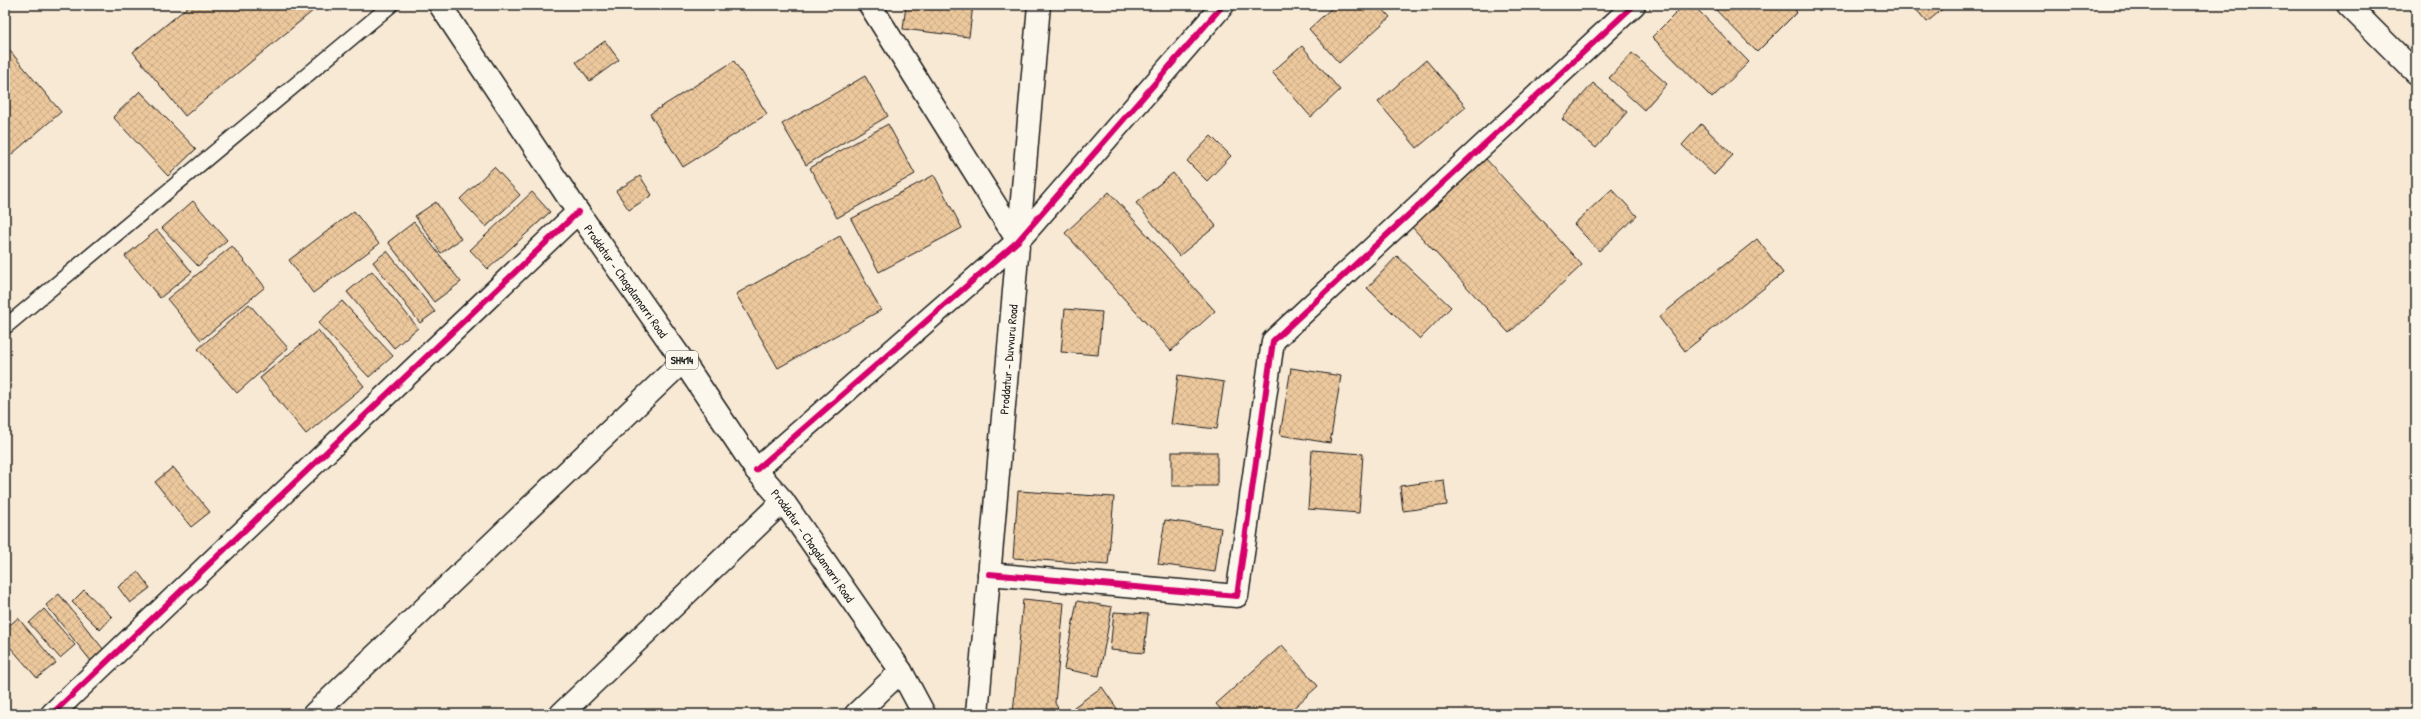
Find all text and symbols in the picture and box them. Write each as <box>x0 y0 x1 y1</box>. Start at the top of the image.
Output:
street label: Proddatur - Chagalamarri Road <box>581 221 673 341</box>
street label: Proddatur - Duvvuru Road <box>995 303 1021 415</box>
road number: SH414 <box>666 351 698 369</box>
street label: Proddatur - Chagalamarri Road <box>768 485 859 606</box>

